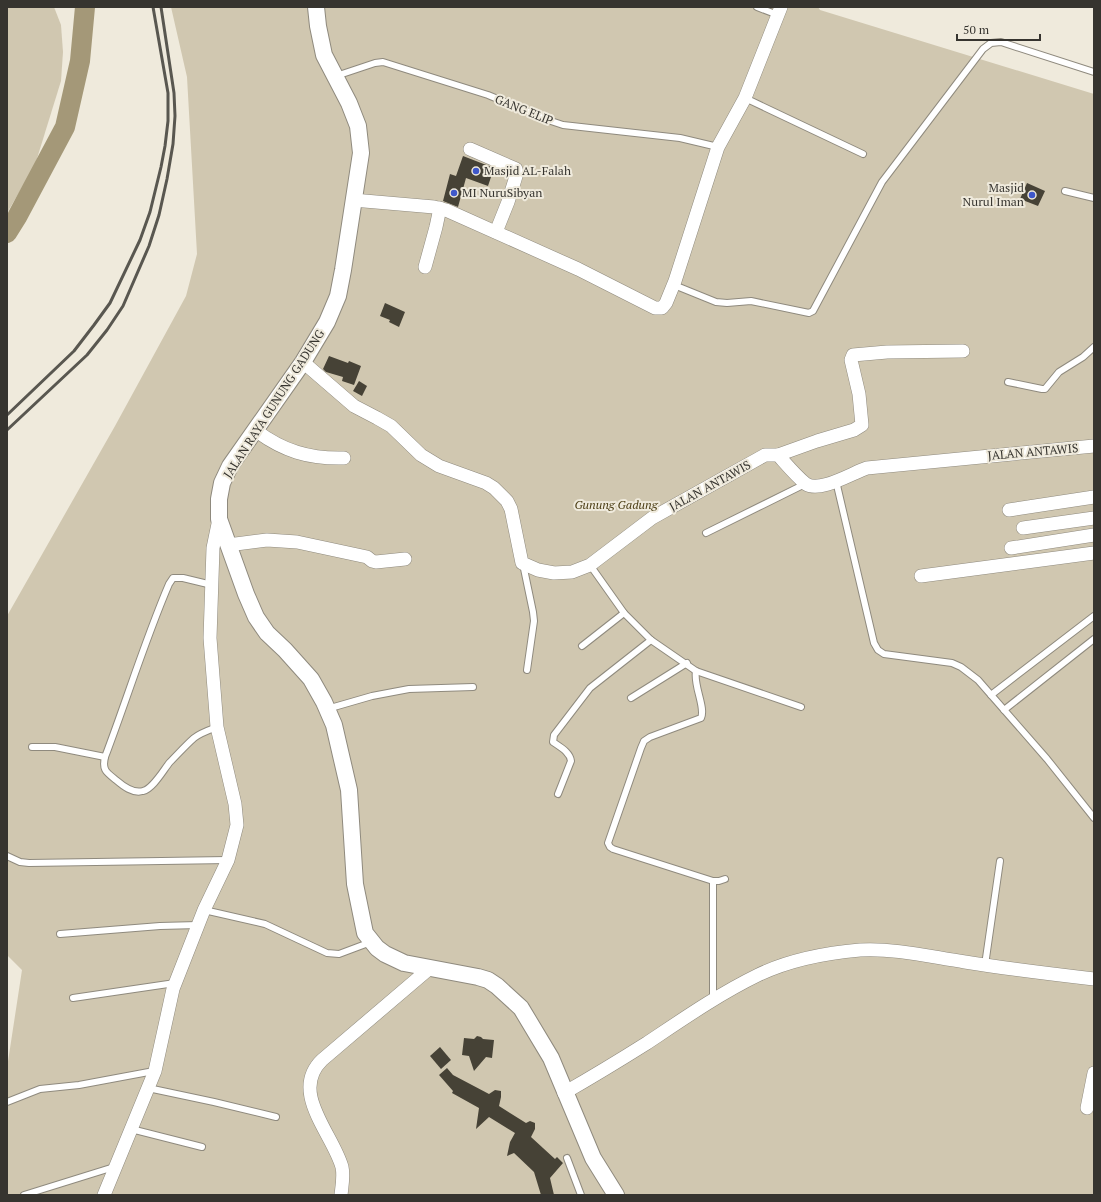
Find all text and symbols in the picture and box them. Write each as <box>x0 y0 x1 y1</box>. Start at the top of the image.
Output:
scale bar <box>957 16 1040 42</box>
text: 50 m <box>963 22 990 37</box>
street label: GANG ELIP <box>493 91 555 128</box>
place label: Masjid AL-Falah <box>484 163 571 178</box>
marker: Masjid AL-Falah <box>471 166 481 176</box>
place label: Masjid Nurul Iman <box>963 180 1024 209</box>
place label: MI NuruSibyan <box>462 185 542 200</box>
marker: MI NuruSibyan <box>449 188 459 198</box>
marker: Masjid Nurul Iman <box>1027 190 1037 200</box>
street label: JALAN RAYA GUNUNG GADUNG <box>220 326 328 481</box>
street label: JALAN ANTAWIS <box>987 440 1079 463</box>
street label: JALAN ANTAWIS <box>666 457 753 514</box>
park label: Gunung Gadung <box>574 497 659 512</box>

